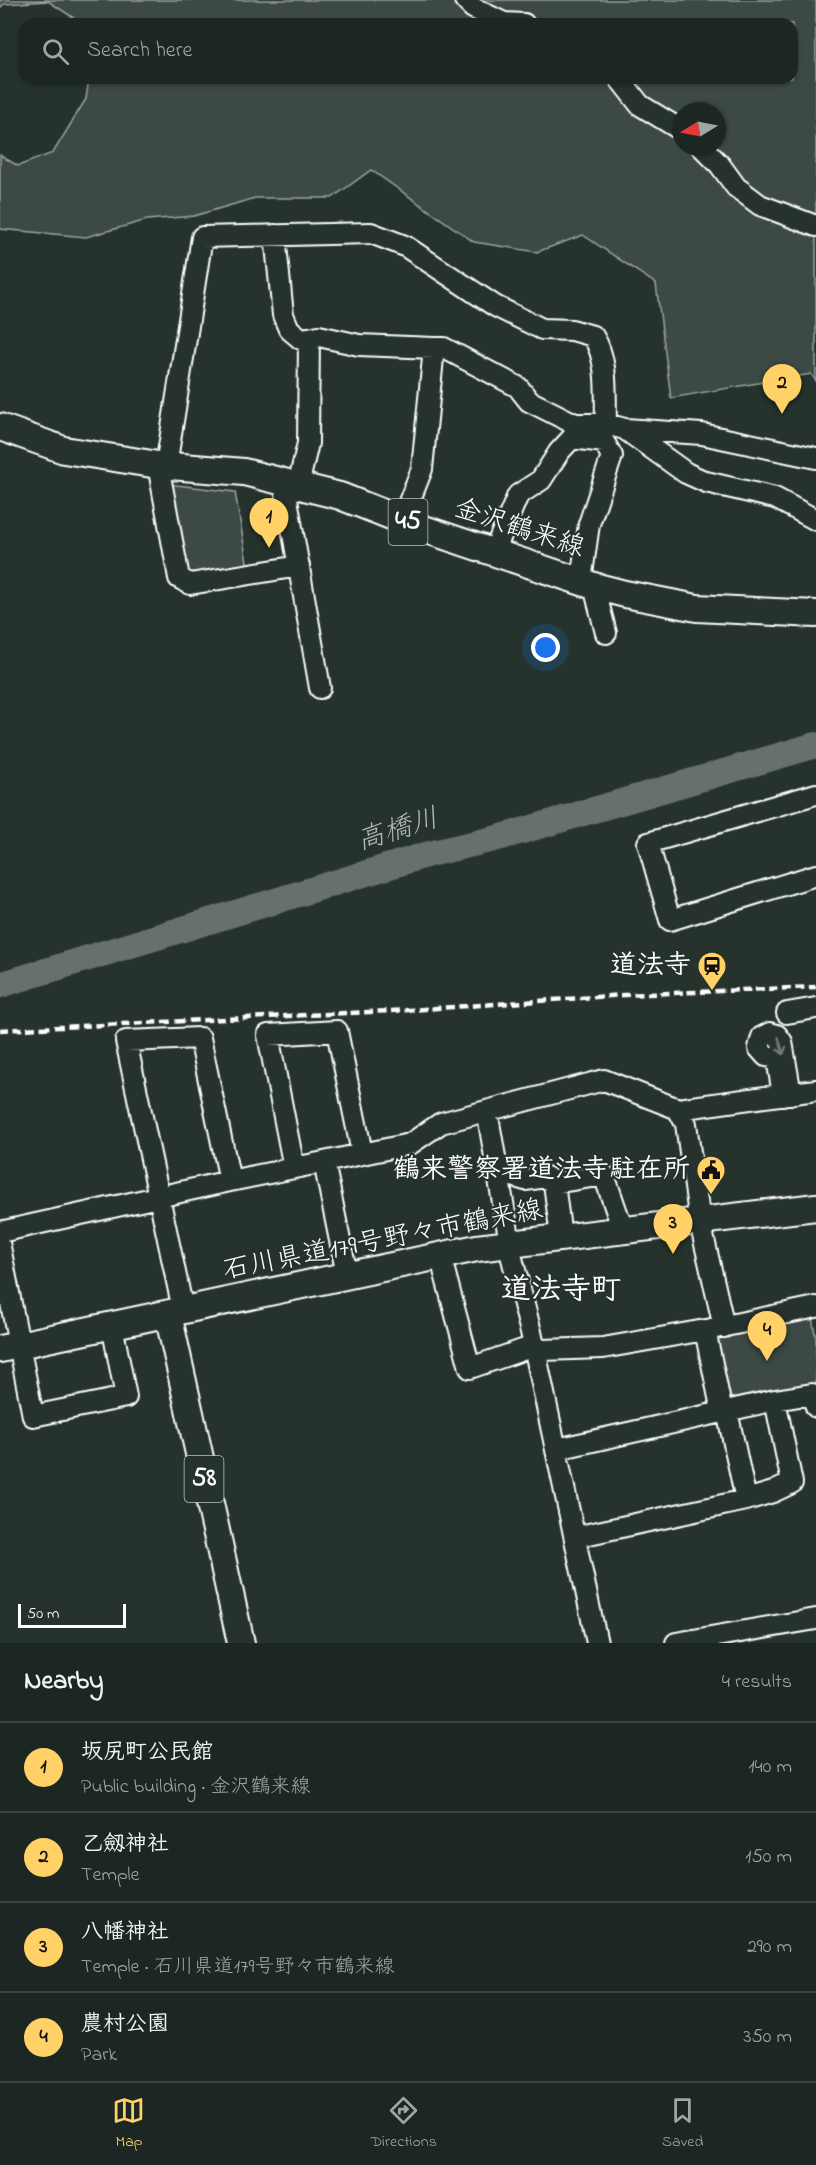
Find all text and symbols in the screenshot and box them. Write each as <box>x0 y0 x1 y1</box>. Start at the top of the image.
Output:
search box <box>18 18 798 84</box>
icon: search <box>39 35 72 68</box>
text: Search here <box>87 35 192 67</box>
north arrow <box>672 102 726 156</box>
pin: 2 <box>762 364 802 414</box>
street label: 金沢鶴来線 <box>449 490 589 568</box>
pin: 1 <box>250 498 288 548</box>
road number: 45 <box>388 499 428 545</box>
your location <box>531 633 560 662</box>
water label: 高橋川 <box>352 799 444 863</box>
place label: 道法寺 <box>610 947 691 986</box>
station icon: 道法寺 <box>696 950 728 992</box>
one-way arrow <box>777 1037 788 1056</box>
place label: 鶴来警察署道法寺駐在所 <box>393 1151 690 1190</box>
public building icon: 鶴来警察署道法寺駐在所 <box>695 1154 727 1196</box>
street label: 石川県道179号野々市鶴来線 <box>220 1191 546 1291</box>
pin: 3 <box>654 1204 692 1254</box>
district label: 道法寺町 <box>501 1269 621 1313</box>
pin: 4 <box>748 1312 786 1361</box>
road number: 58 <box>184 1456 224 1502</box>
scale bar <box>18 1601 126 1628</box>
text: 50 m <box>27 1602 59 1626</box>
text: Nearby <box>24 1663 103 1701</box>
text: 4 results <box>722 1668 792 1697</box>
text: 坂尻町公民館 <box>81 1737 213 1769</box>
text: 1 <box>40 1753 47 1782</box>
text: 140 m <box>748 1753 792 1782</box>
text: Public building · 金沢鶴来線 <box>81 1773 310 1802</box>
text: 乙劔神社 <box>81 1829 169 1861</box>
text: 2 <box>39 1843 48 1872</box>
text: 150 m <box>745 1843 792 1872</box>
text: Temple <box>81 1861 140 1890</box>
text: 八幡神社 <box>81 1917 169 1949</box>
text: 3 <box>39 1933 48 1962</box>
text: 290 m <box>747 1933 792 1962</box>
text: Temple · 石川県道179号野々市鶴来線 <box>81 1953 394 1982</box>
text: 農村公園 <box>81 2009 169 2041</box>
text: 4 <box>39 2023 48 2052</box>
text: 350 m <box>743 2023 792 2052</box>
text: Park <box>81 2041 117 2070</box>
tab: Map <box>112 2094 145 2154</box>
tab: Directions <box>370 2094 437 2154</box>
tab: Saved <box>662 2094 704 2154</box>

